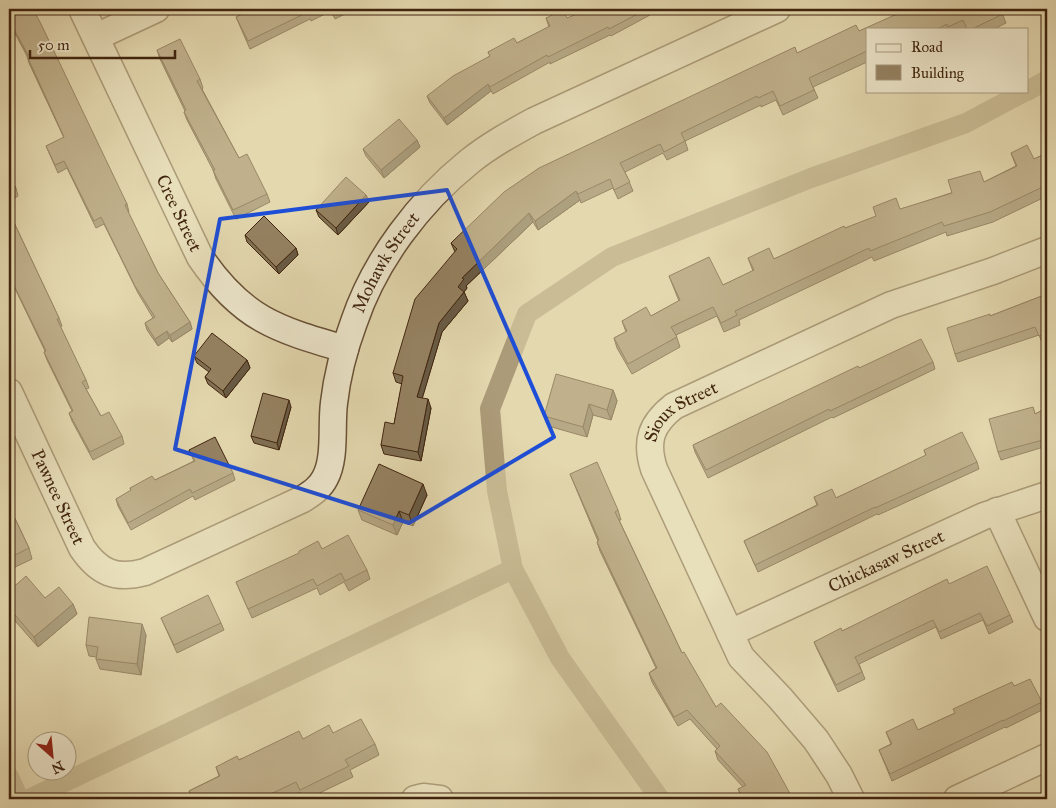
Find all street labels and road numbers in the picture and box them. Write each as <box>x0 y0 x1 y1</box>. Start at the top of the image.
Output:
street label: Cree Street <box>151 171 207 256</box>
street label: Mohawk Street <box>347 207 425 316</box>
street label: Sioux Street <box>639 376 722 444</box>
street label: Pawnee Street <box>26 446 90 549</box>
street label: Chickasaw Street <box>825 525 948 597</box>

